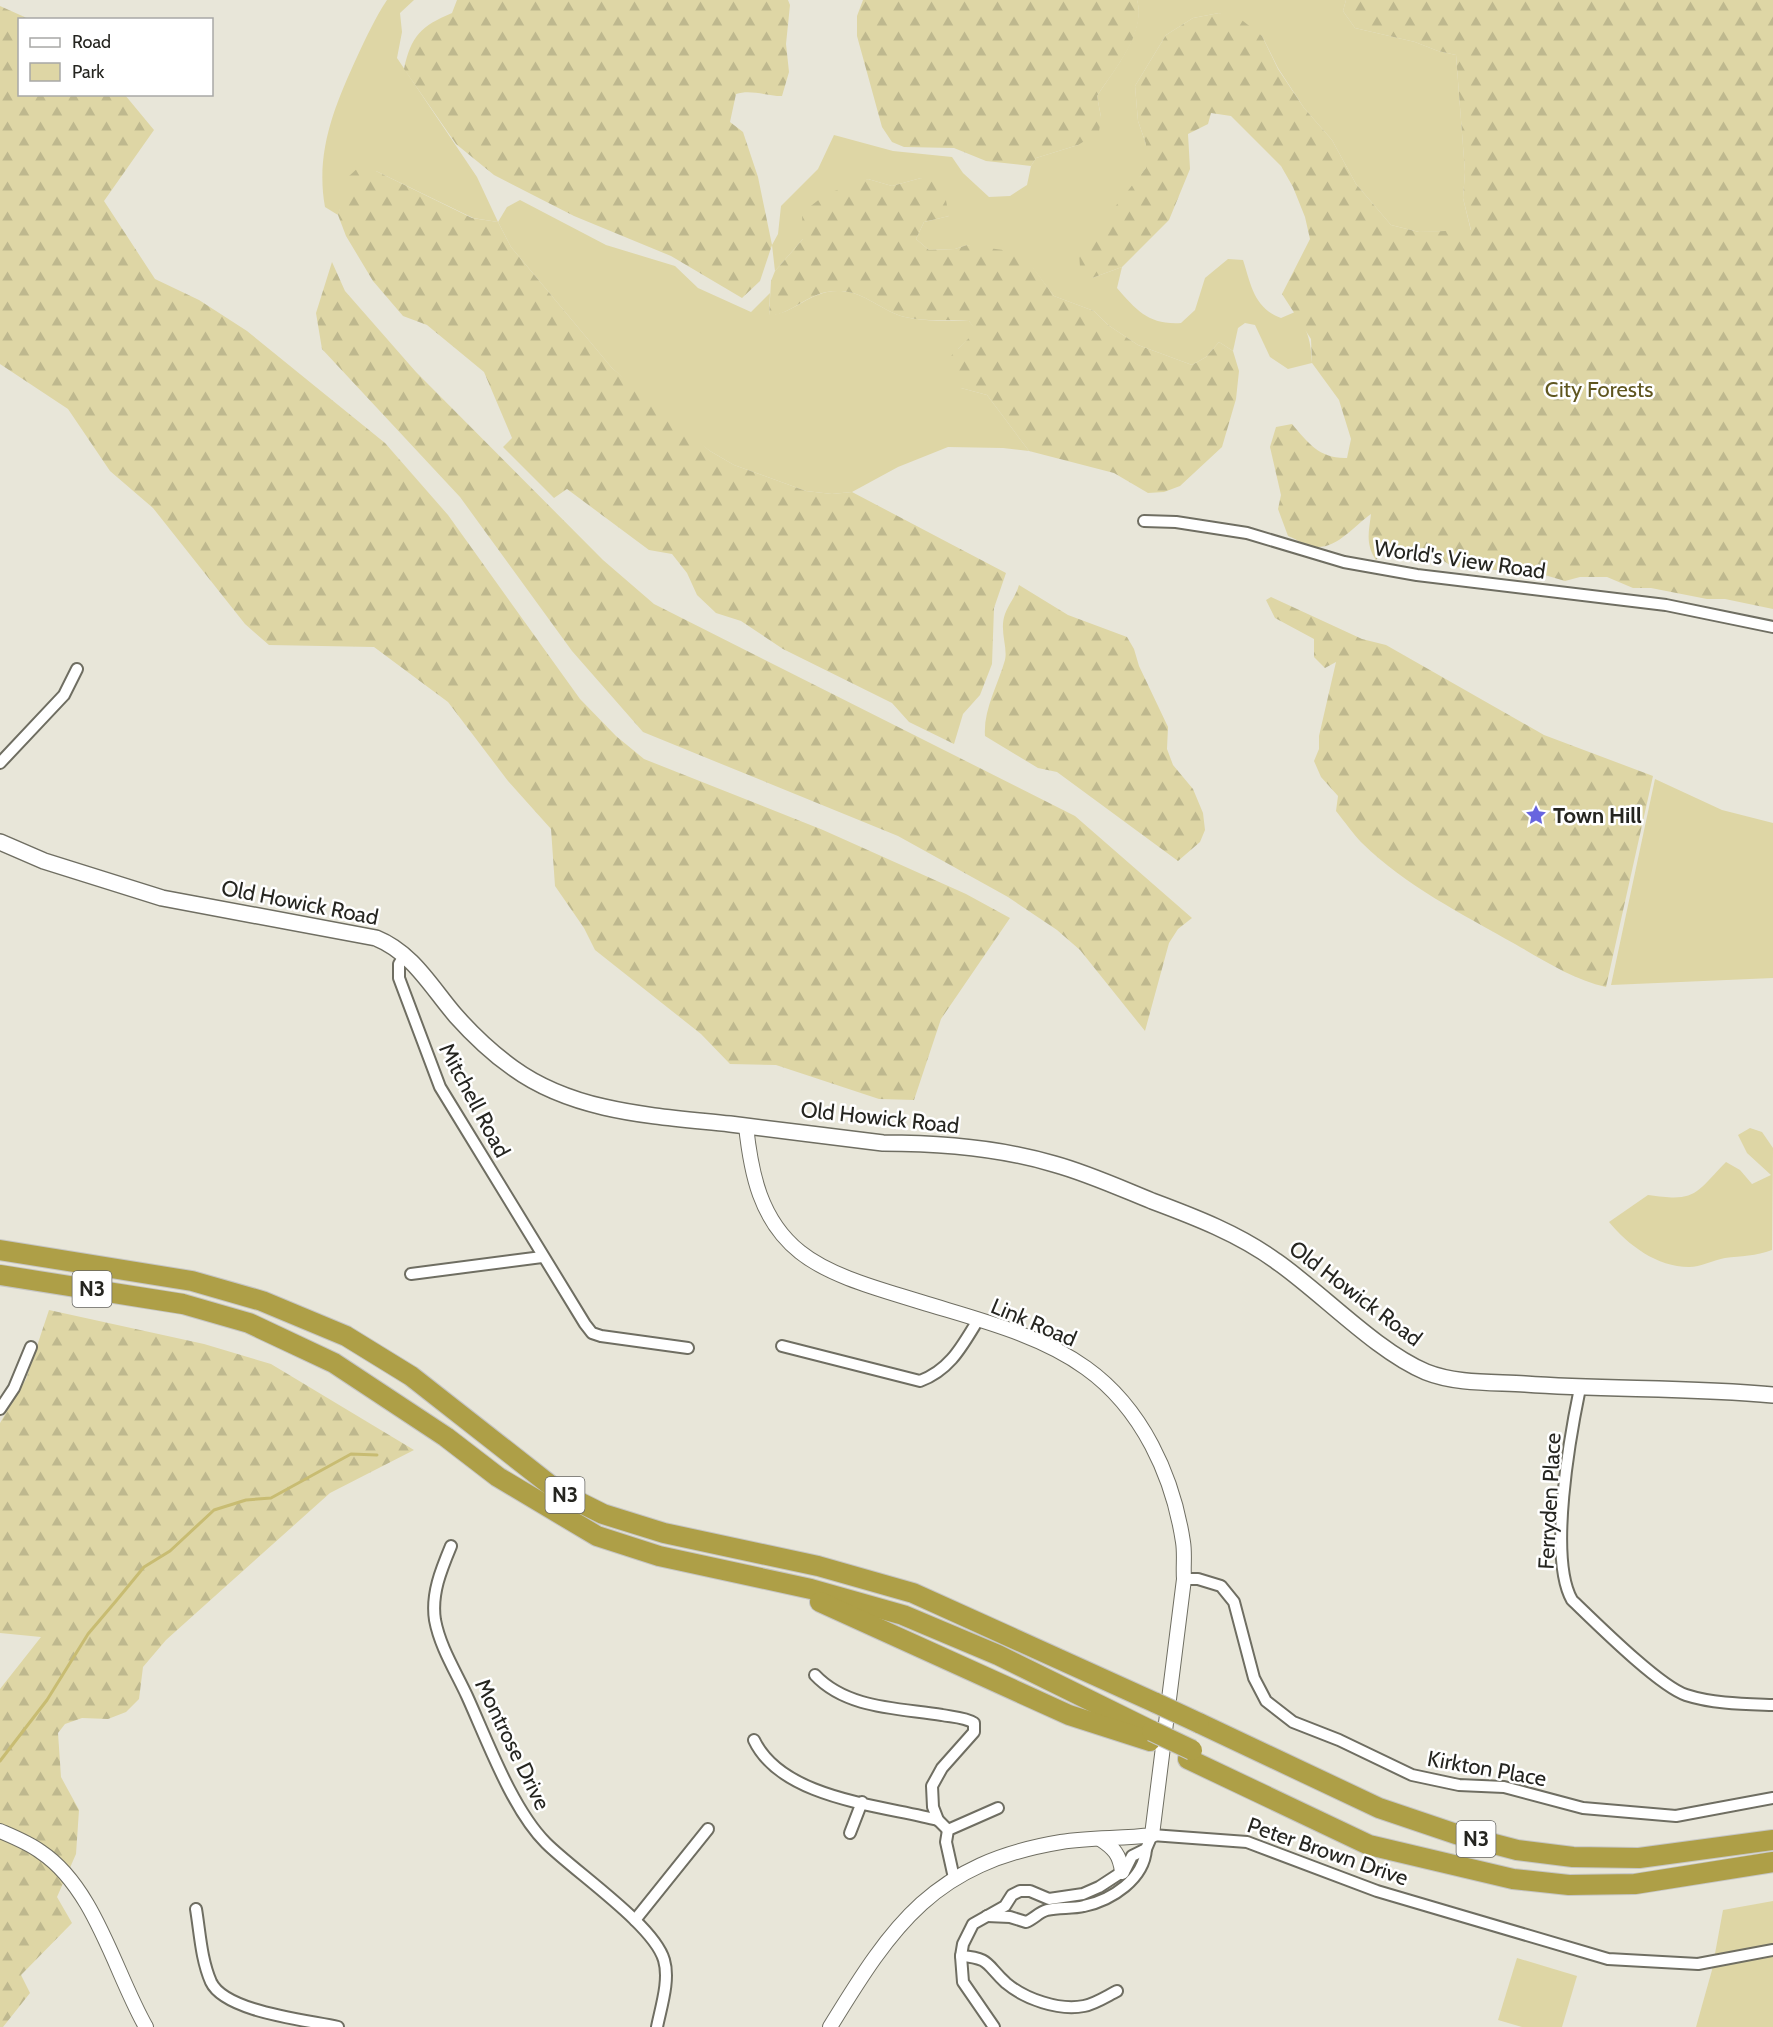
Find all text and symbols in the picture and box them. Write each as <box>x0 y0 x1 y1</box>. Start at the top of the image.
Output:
legend <box>18 18 213 96</box>
text: Road <box>72 31 111 53</box>
text: Park <box>72 61 105 83</box>
park label: City Forests <box>1545 376 1653 403</box>
street label: World's View Road <box>1372 534 1547 585</box>
place label: Town Hill <box>1553 802 1642 829</box>
place icon: Town Hill <box>1524 803 1548 827</box>
street label: Old Howick Road <box>219 874 381 931</box>
street label: Mitchell Road <box>433 1038 516 1162</box>
street label: Old Howick Road <box>799 1096 961 1139</box>
street label: Old Howick Road <box>1284 1235 1427 1352</box>
road number: N3 <box>72 1271 112 1307</box>
street label: Link Road <box>987 1292 1081 1353</box>
street label: Ferryden Place <box>1532 1432 1567 1570</box>
road number: N3 <box>546 1477 584 1513</box>
street label: Montrose Drive <box>469 1674 556 1814</box>
street label: Kirkton Place <box>1425 1745 1549 1792</box>
street label: Peter Brown Drive <box>1244 1811 1412 1892</box>
road number: N3 <box>1456 1821 1496 1857</box>

